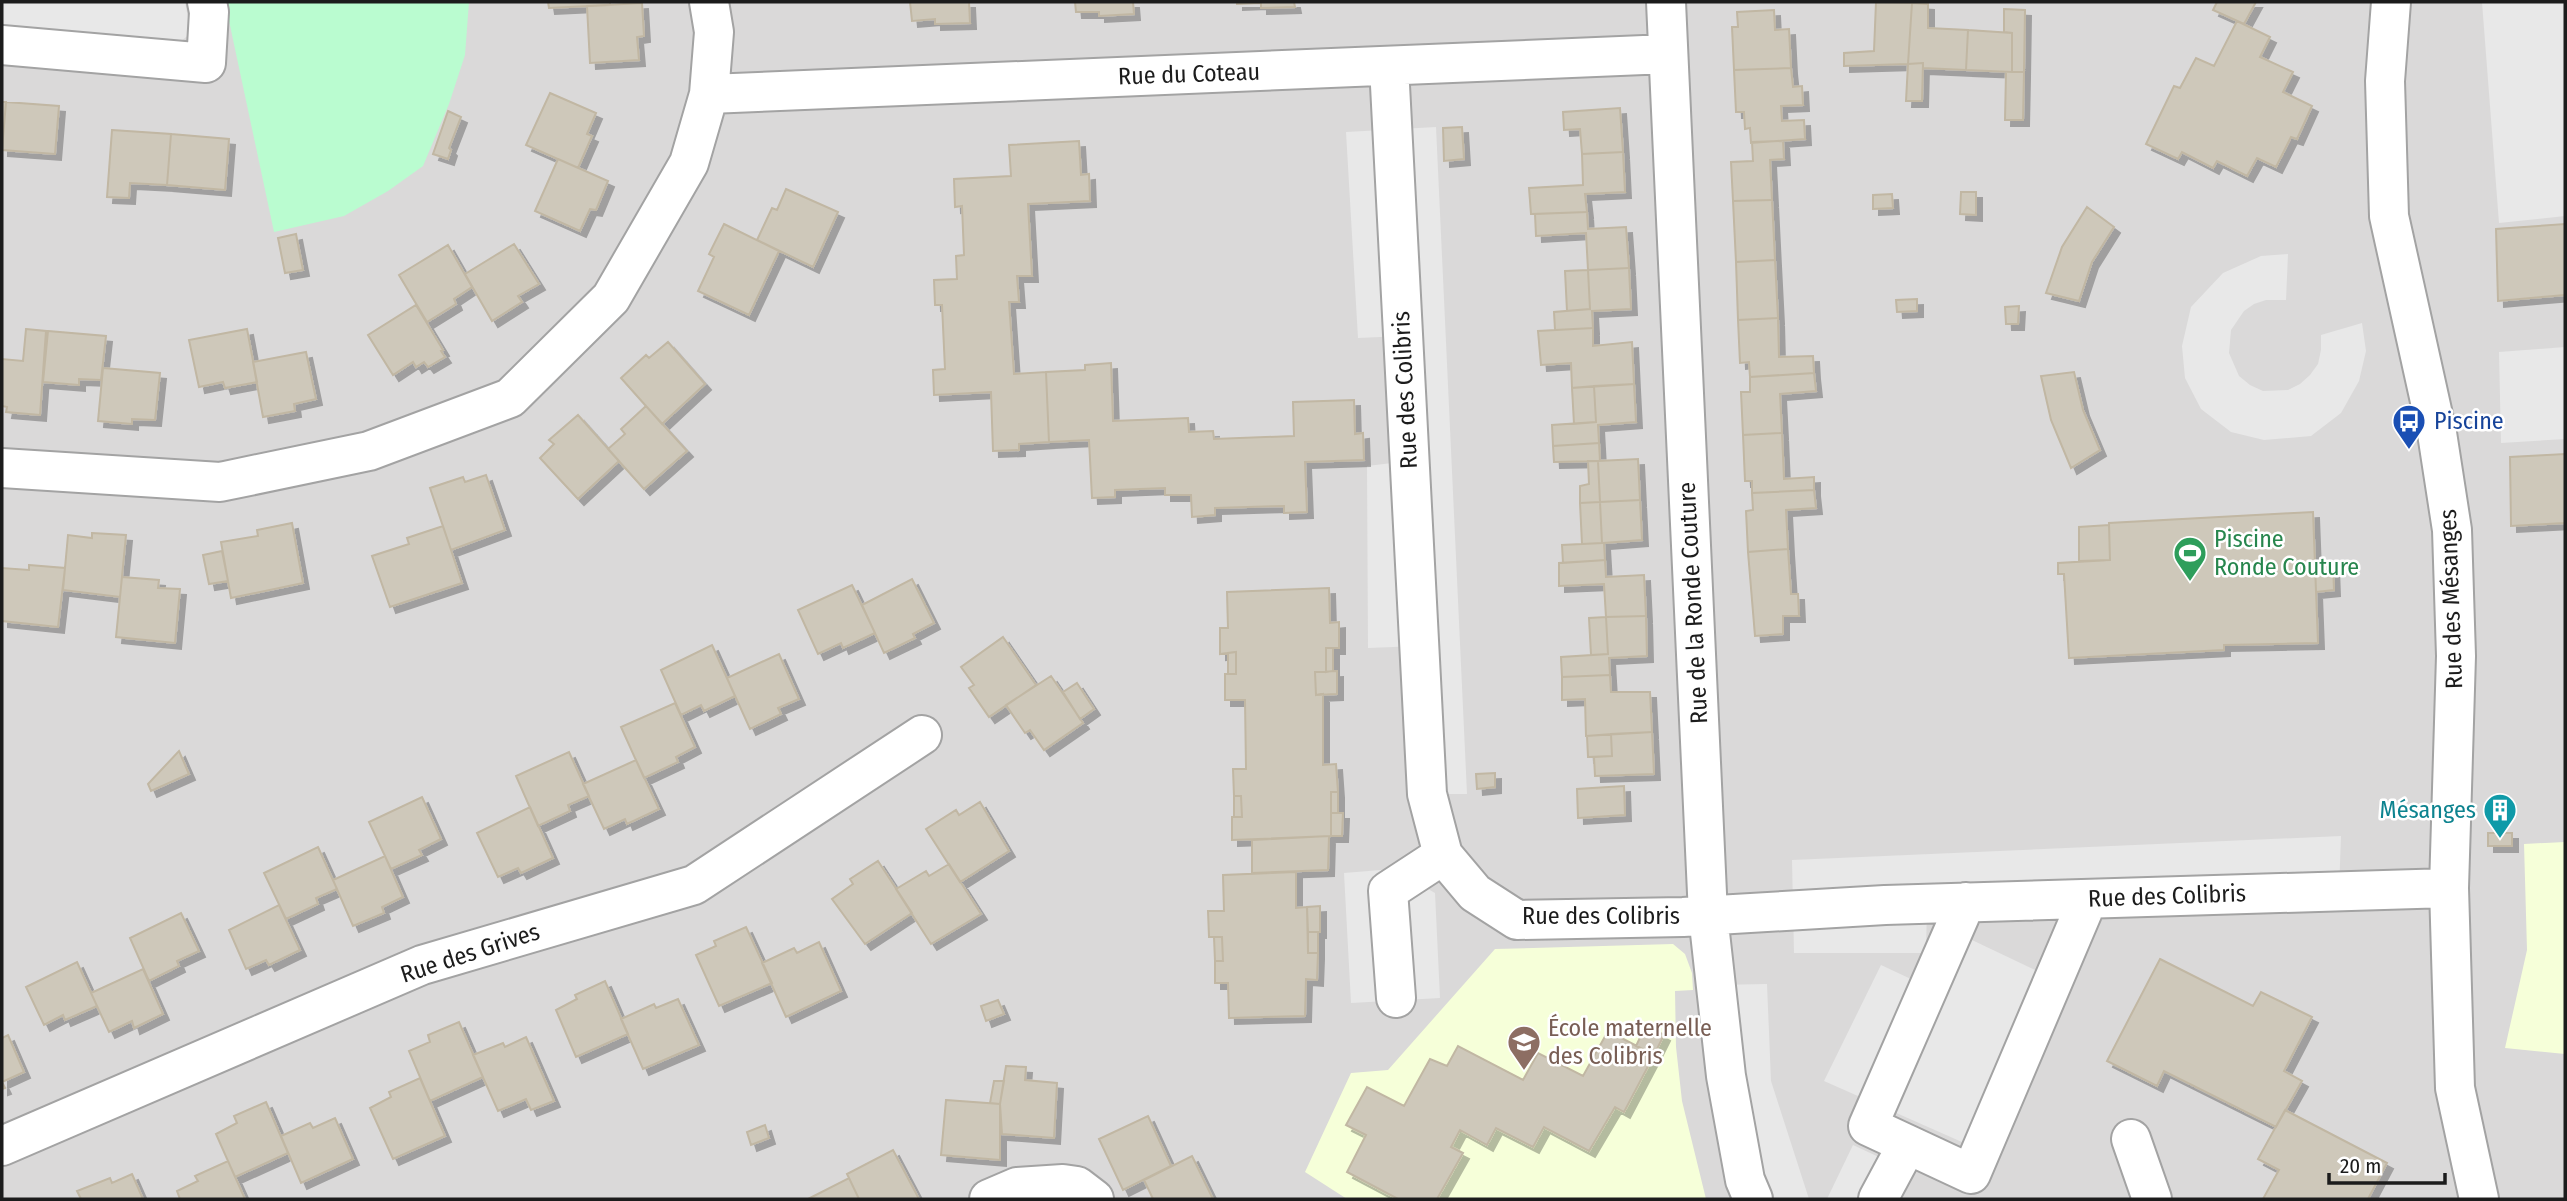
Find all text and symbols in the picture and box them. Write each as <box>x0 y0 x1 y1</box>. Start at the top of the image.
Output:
street label: Rue du Coteau <box>1118 58 1260 90</box>
street label: Rue des Colibris <box>1387 310 1423 470</box>
bus stop icon: Piscine <box>2390 402 2428 451</box>
place label: Piscine <box>2434 407 2504 435</box>
street label: Rue de la Ronde Couture <box>1673 481 1713 725</box>
street label: Rue des Mésanges <box>2434 508 2468 690</box>
place label: Piscine Ronde Couture <box>2214 525 2359 581</box>
sports icon: Piscine Ronde Couture <box>2171 534 2209 583</box>
building icon: Mésanges <box>2481 791 2519 840</box>
place label: Mésanges <box>2380 796 2476 824</box>
street label: Rue des Colibris <box>2088 879 2246 913</box>
street label: Rue des Colibris <box>1522 902 1680 930</box>
street label: Rue des Grives <box>397 917 543 989</box>
place label: École maternelle des Colibris <box>1548 1013 1712 1070</box>
school or university icon: École maternelle des Colibris <box>1505 1023 1543 1072</box>
scale bar <box>2329 1142 2444 1186</box>
text: 20 m <box>2340 1153 2381 1179</box>

